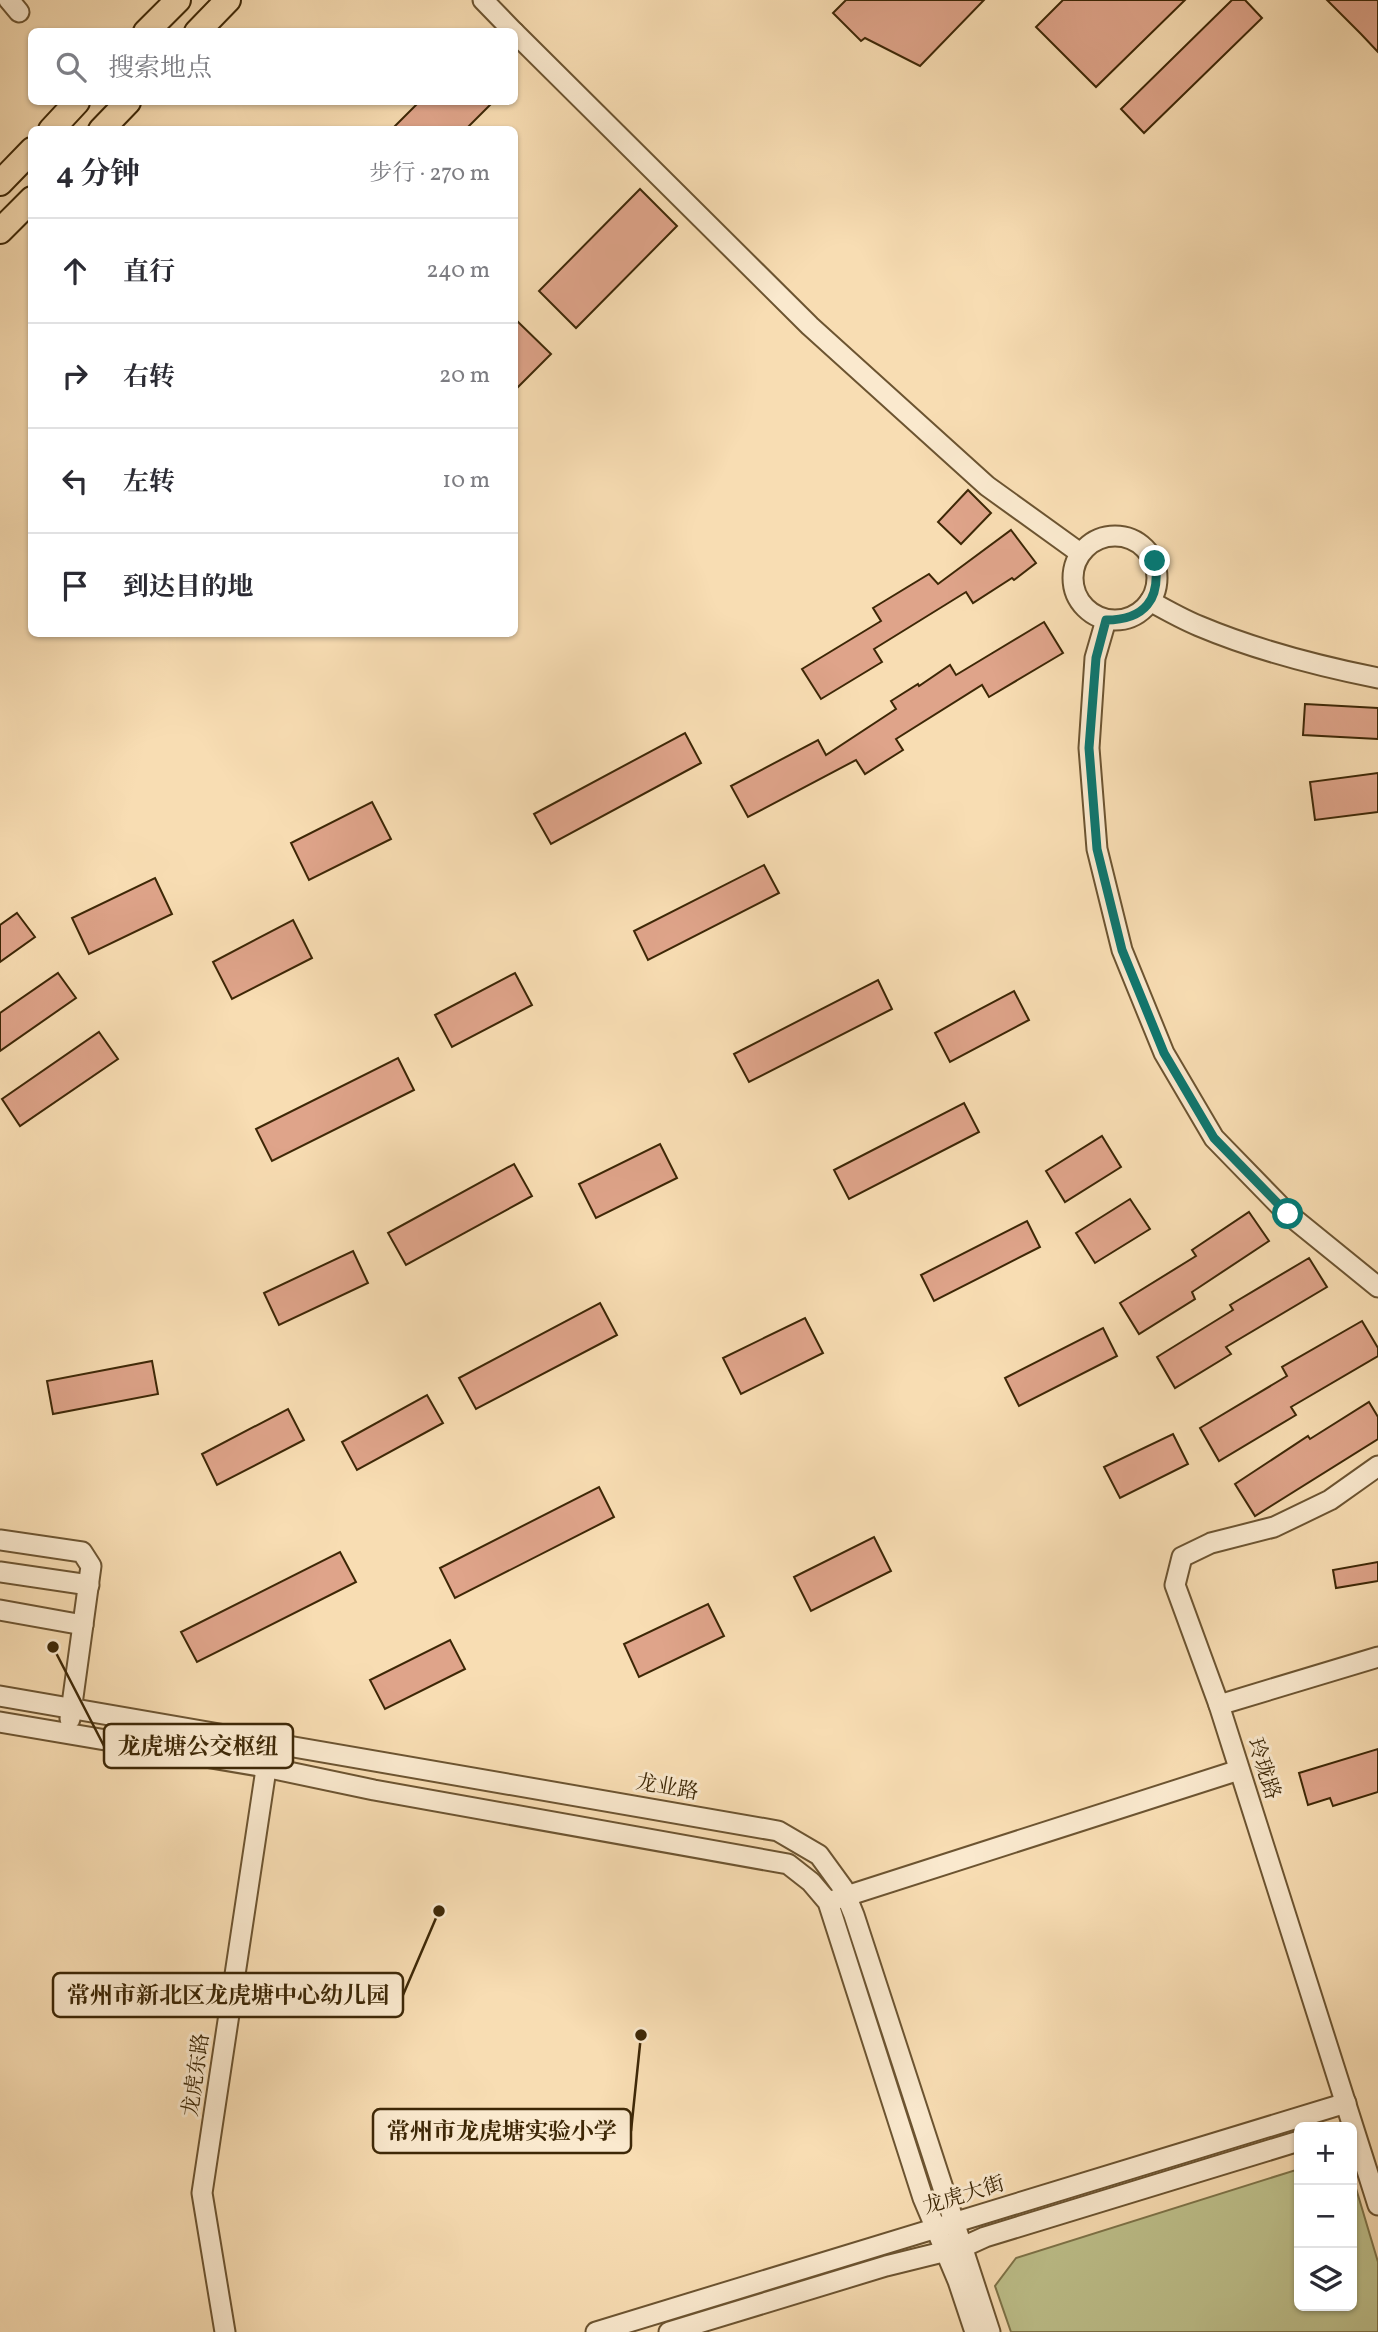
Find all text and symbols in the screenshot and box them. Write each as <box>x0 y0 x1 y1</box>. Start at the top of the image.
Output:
search box <box>28 28 518 105</box>
icon: search <box>52 48 90 86</box>
text: 搜索地点 <box>108 51 212 87</box>
text: 4 分钟 <box>56 154 140 196</box>
text: 步行 · 270 m <box>370 158 490 190</box>
icon: ahead <box>56 252 94 290</box>
text: 直行 <box>123 255 175 291</box>
text: 240 m <box>426 255 490 287</box>
icon: right <box>56 357 94 395</box>
text: 右转 <box>123 360 175 396</box>
text: 20 m <box>439 360 490 392</box>
icon: left <box>56 462 94 500</box>
text: 左转 <box>123 465 175 501</box>
text: 10 m <box>442 465 490 497</box>
route end <box>1139 545 1170 576</box>
icon: arrive <box>56 567 94 605</box>
text: 到达目的地 <box>123 570 253 606</box>
route start <box>1272 1198 1303 1229</box>
callout: 龙虎塘公交枢纽 <box>104 1724 293 1768</box>
text: 龙虎塘公交枢纽 <box>118 1732 279 1764</box>
street label: 玲珑路 <box>1239 1735 1287 1803</box>
street label: 龙业路 <box>633 1768 701 1808</box>
callout: 常州市新北区龙虎塘中心幼儿园 <box>53 1973 403 2017</box>
text: 常州市新北区龙虎塘中心幼儿园 <box>67 1981 389 2013</box>
street label: 龙虎东路 <box>177 2031 217 2119</box>
callout: 常州市龙虎塘实验小学 <box>373 2109 631 2153</box>
text: 常州市龙虎塘实验小学 <box>387 2117 617 2149</box>
map controls <box>1294 2122 1357 2311</box>
button: + <box>1294 2122 1357 2185</box>
street label: 龙虎大街 <box>920 2170 1008 2222</box>
button: − <box>1294 2185 1357 2248</box>
button: layers <box>1294 2248 1357 2311</box>

